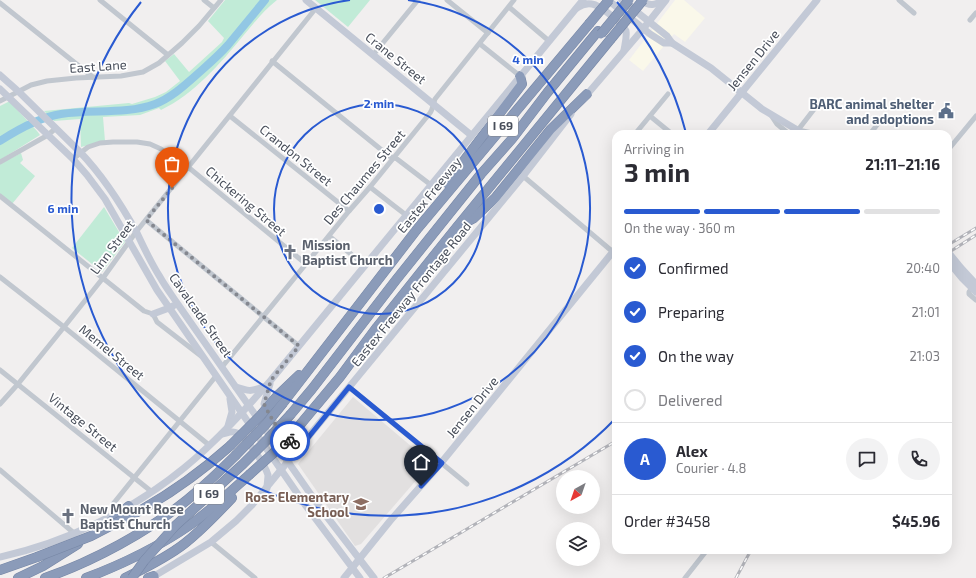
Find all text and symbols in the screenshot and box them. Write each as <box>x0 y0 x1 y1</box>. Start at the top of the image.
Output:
street label: Jensen Drive <box>724 26 782 94</box>
street label: Crane Street <box>362 29 430 87</box>
text: 4 min <box>512 52 544 66</box>
street label: East Lane <box>69 56 127 76</box>
text: 2 min <box>364 96 394 110</box>
place label: BARC animal shelter and adoptions <box>810 96 934 127</box>
public building icon: BARC animal shelter and adoptions <box>937 102 955 120</box>
road number: I 69 <box>488 116 518 136</box>
street label: Crandon Street <box>256 121 336 189</box>
street label: Des Chaumes Street <box>320 126 408 228</box>
text: Arriving in <box>624 141 684 157</box>
pin <box>155 147 189 188</box>
icon: bag <box>161 153 183 175</box>
street label: Eastex Freeway <box>393 154 465 236</box>
text: 21:11–21:16 <box>865 155 940 173</box>
text: 3 min <box>624 156 690 187</box>
street label: Chickering Street <box>202 163 290 239</box>
text: 6 min <box>48 201 78 215</box>
centre of rings <box>372 202 386 216</box>
street label: Linn Street <box>86 217 138 277</box>
street label: Eastex Freeway Frontage Road <box>348 218 474 370</box>
text: On the way · 360 m <box>624 220 735 236</box>
place label: Mission Baptist Church <box>302 237 393 268</box>
church icon: Mission Baptist Church <box>281 243 299 261</box>
icon: check <box>624 257 646 279</box>
text: Confirmed <box>658 259 729 277</box>
text: 20:40 <box>906 260 940 276</box>
street label: Cavalcade Street <box>166 270 236 360</box>
icon: check <box>624 301 646 323</box>
text: Preparing <box>658 303 724 321</box>
text: 21:01 <box>911 304 940 320</box>
street label: Memel Street <box>76 321 148 383</box>
icon: check <box>624 345 646 367</box>
text: On the way <box>658 347 734 365</box>
text: 21:03 <box>909 348 940 364</box>
street label: Jensen Drive <box>443 373 501 441</box>
street label: Vintage Street <box>45 389 121 455</box>
text: Delivered <box>658 391 723 409</box>
courier <box>270 421 310 461</box>
icon: bike <box>279 430 301 452</box>
button: chat <box>846 438 888 480</box>
button: phone <box>898 438 940 480</box>
text: Alex <box>676 442 708 460</box>
pin <box>404 445 438 486</box>
text: A <box>640 450 650 468</box>
icon: home <box>410 451 432 473</box>
text: Courier · 4.8 <box>676 460 746 476</box>
north arrow <box>556 470 600 514</box>
map controls <box>556 470 600 566</box>
road number: I 69 <box>194 484 224 504</box>
place label: Ross Elementary School <box>245 489 350 520</box>
school or university icon: Ross Elementary School <box>352 495 370 513</box>
place label: New Mount Rose Baptist Church <box>80 501 184 532</box>
church icon: New Mount Rose Baptist Church <box>59 507 77 525</box>
text: Order #3458 <box>624 512 711 530</box>
text: $45.96 <box>892 512 940 530</box>
button: layers <box>556 522 600 566</box>

